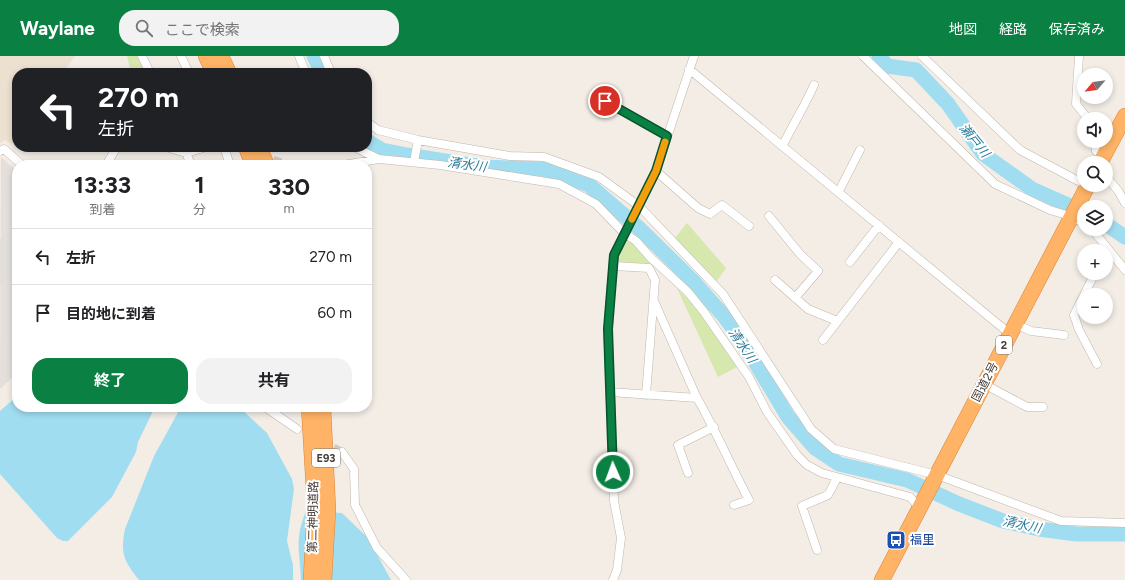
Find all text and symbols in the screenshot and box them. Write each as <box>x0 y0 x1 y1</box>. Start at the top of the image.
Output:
search box <box>119 10 399 46</box>
text: Waylane <box>20 17 95 40</box>
icon: search <box>133 17 155 39</box>
text: ここで検索 <box>165 21 240 39</box>
text: 地図 <box>949 21 977 38</box>
text: 経路 <box>999 21 1027 38</box>
text: 保存済み <box>1049 21 1105 38</box>
north arrow <box>1077 68 1113 104</box>
map controls <box>1077 68 1113 324</box>
text: 270 m <box>98 80 179 114</box>
icon: left <box>32 84 84 136</box>
pin <box>588 84 622 118</box>
icon: arrive <box>594 90 616 112</box>
button: sound <box>1077 112 1113 148</box>
text: 左折 <box>98 118 134 140</box>
water label: 瀬戸川 <box>957 120 994 162</box>
water label: 清水川 <box>447 154 489 175</box>
button: search <box>1077 156 1113 192</box>
text: 13:33 <box>74 170 131 199</box>
text: 1 <box>194 170 205 199</box>
text: 330 <box>268 172 310 201</box>
button: layers <box>1077 200 1113 236</box>
text: m <box>283 201 295 216</box>
text: 到着 <box>90 202 116 217</box>
text: 分 <box>193 202 206 217</box>
button: + <box>1077 244 1113 280</box>
icon: left <box>32 246 54 268</box>
text: 270 m <box>309 248 352 266</box>
text: 左折 <box>66 249 96 267</box>
button: − <box>1077 288 1113 324</box>
icon: arrive <box>32 302 54 324</box>
text: 60 m <box>317 304 352 322</box>
text: 目的地に到着 <box>66 305 156 323</box>
water label: 清水川 <box>725 325 761 367</box>
road number: 2 <box>996 336 1012 354</box>
button: 終了 <box>32 358 188 404</box>
button: 共有 <box>196 358 352 404</box>
street label: 国道2号 <box>969 360 1001 404</box>
road number: E93 <box>312 449 340 467</box>
position arrow <box>592 451 634 493</box>
street label: 第二神明道路 <box>305 481 321 553</box>
water label: 清水川 <box>1001 513 1044 536</box>
bus stop icon: 福里 <box>885 529 907 551</box>
place label: 福里 <box>910 533 934 547</box>

